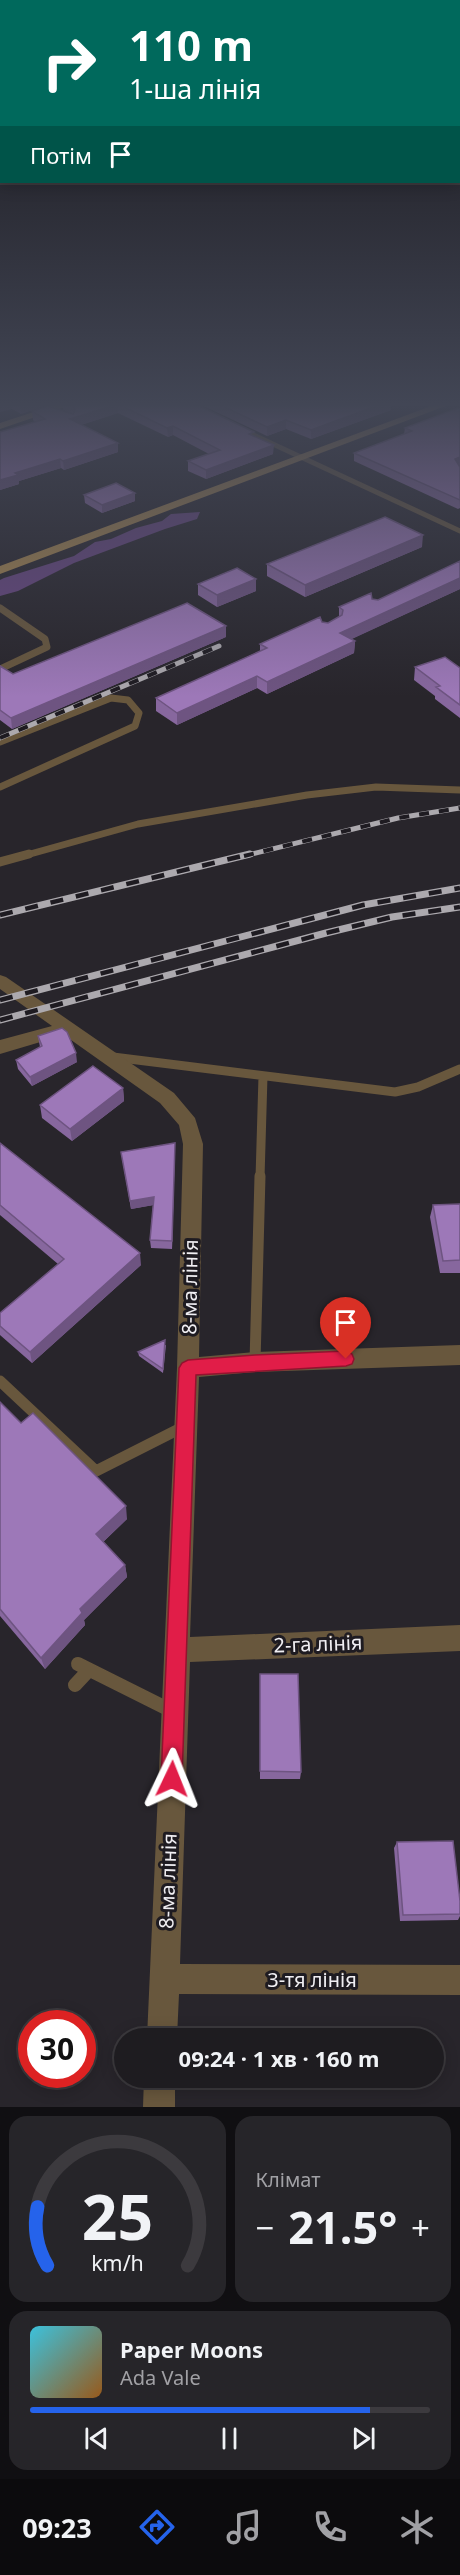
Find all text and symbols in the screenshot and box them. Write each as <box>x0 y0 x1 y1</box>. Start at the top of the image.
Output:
text: 110 m <box>129 16 253 73</box>
icon: right <box>30 24 108 102</box>
text: 1-ша лінія <box>129 70 261 107</box>
icon: arrive <box>104 138 137 171</box>
text: Потім <box>30 140 92 170</box>
street label: 8-ма лінія <box>175 1239 204 1335</box>
pin <box>320 1297 371 1359</box>
icon: arrive <box>329 1306 362 1339</box>
street label: 2-га лінія <box>273 1628 363 1659</box>
position arrow <box>140 1747 204 1811</box>
street label: 8-ма лінія <box>152 1833 183 1929</box>
street label: 3-тя лінія <box>267 1966 357 1993</box>
speed limit sign: 30 <box>18 2010 96 2088</box>
text: 09:24 · 1 хв · 160 m <box>179 2043 379 2073</box>
text: Клімат <box>256 2166 320 2193</box>
text: 25 <box>82 2173 153 2258</box>
text: 21.5° <box>288 2196 397 2257</box>
text: − <box>256 2205 274 2250</box>
text: + <box>411 2205 430 2250</box>
text: km/h <box>91 2248 144 2277</box>
text: Paper Moons <box>120 2334 263 2364</box>
text: Ada Vale <box>120 2364 201 2391</box>
icon: previous <box>80 2422 113 2455</box>
icon: pause <box>213 2422 246 2455</box>
icon: next <box>347 2422 380 2455</box>
icon: directions <box>136 2506 178 2548</box>
icon: music <box>223 2506 265 2548</box>
icon: phone <box>309 2506 351 2548</box>
icon: climate <box>396 2506 438 2548</box>
text: 09:23 <box>22 2509 92 2546</box>

